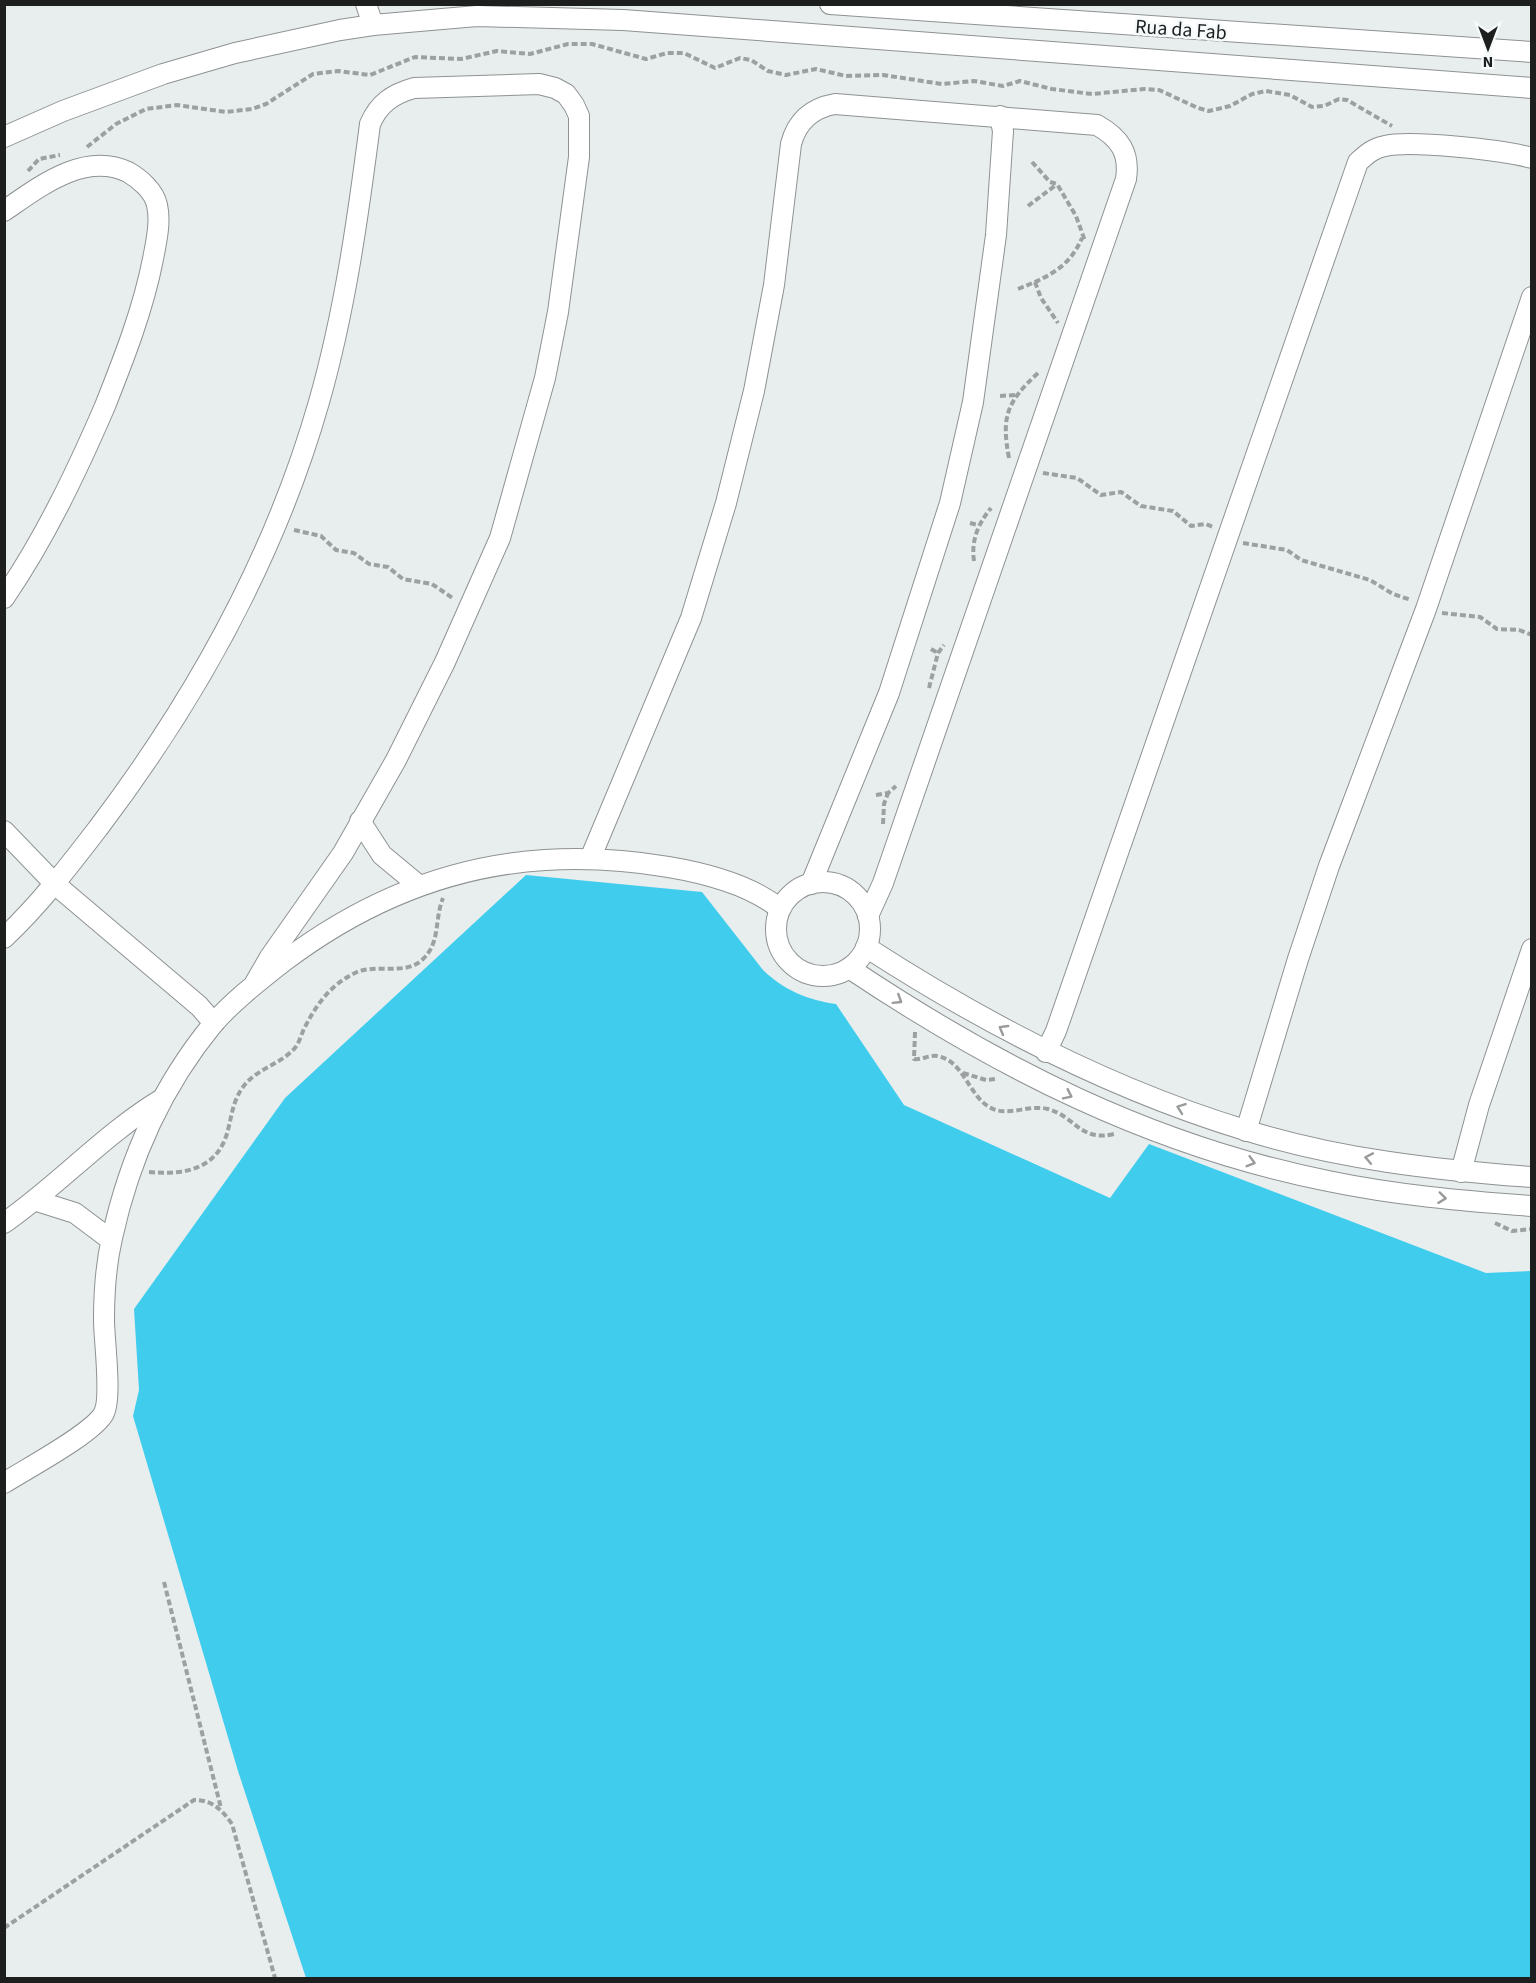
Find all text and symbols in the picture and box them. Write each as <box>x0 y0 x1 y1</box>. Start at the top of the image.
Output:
street label: Rua da Fab <box>1134 13 1228 47</box>
north arrow <box>1458 18 1518 78</box>
text: N <box>1483 51 1493 73</box>
one-way arrow <box>891 993 902 1004</box>
one-way arrow <box>999 1024 1010 1036</box>
one-way arrow <box>1062 1088 1072 1099</box>
one-way arrow <box>1176 1102 1187 1115</box>
one-way arrow <box>1365 1152 1375 1165</box>
one-way arrow <box>1246 1154 1256 1167</box>
one-way arrow <box>1438 1192 1447 1204</box>

